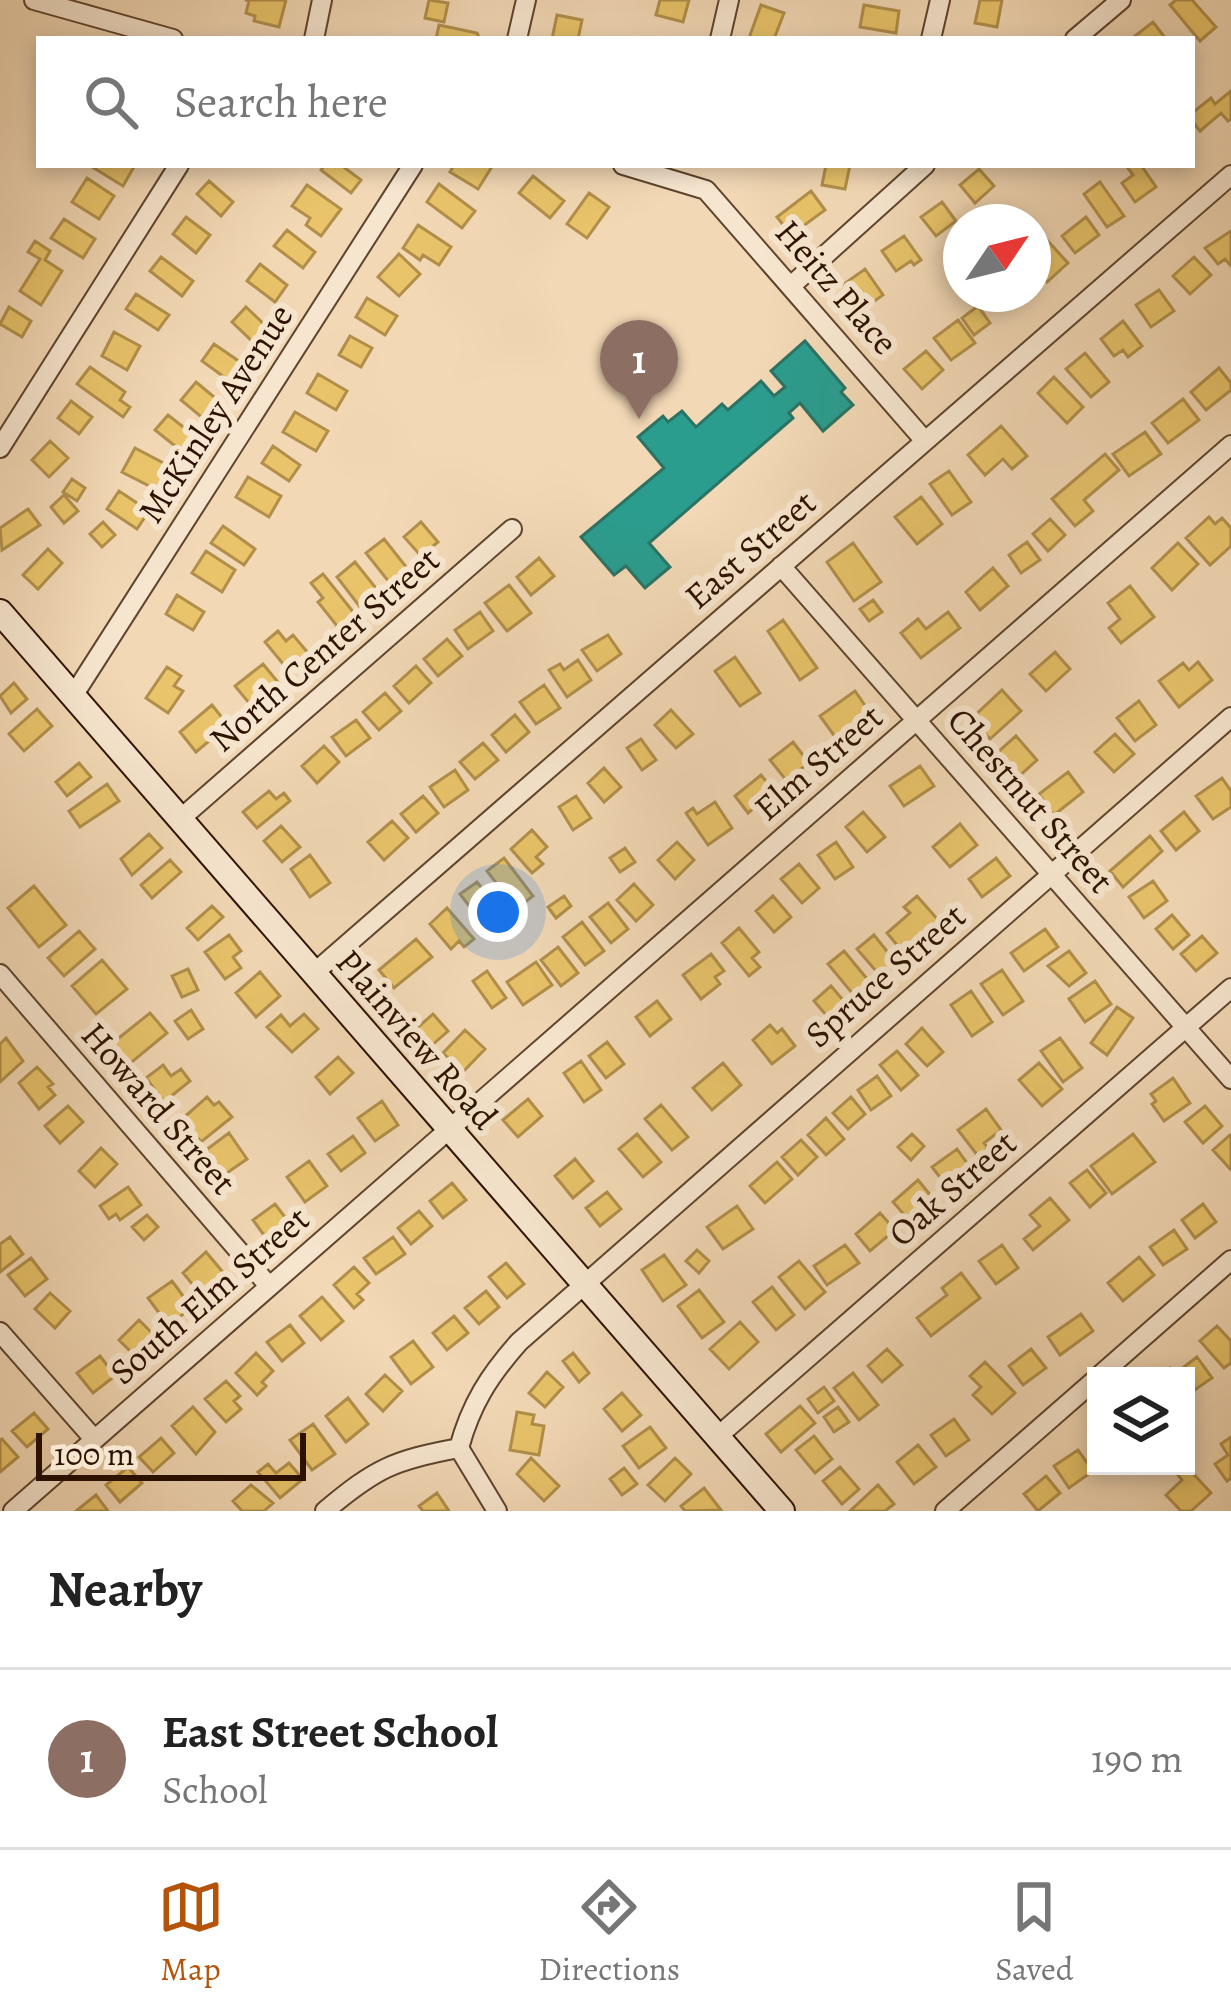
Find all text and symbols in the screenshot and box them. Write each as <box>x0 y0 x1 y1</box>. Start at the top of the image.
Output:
search box <box>36 36 1195 168</box>
icon: search <box>78 69 144 135</box>
text: Search here <box>174 71 388 133</box>
north arrow <box>943 204 1051 312</box>
street label: Heitz Place <box>765 209 909 365</box>
street label: McKinley Avenue <box>126 294 304 532</box>
pin: 1 <box>600 320 678 419</box>
street label: East Street <box>674 478 826 620</box>
street label: North Center Street <box>198 535 450 763</box>
street label: Elm Street <box>743 692 893 832</box>
street label: Chestnut Street <box>937 697 1125 903</box>
your location <box>468 882 528 942</box>
street label: Spruce Street <box>794 892 976 1058</box>
street label: Plainview Road <box>325 938 510 1140</box>
street label: Howard Street <box>70 1011 248 1205</box>
street label: Oak Street <box>877 1119 1027 1257</box>
street label: South Elm Street <box>99 1195 319 1395</box>
map controls <box>1087 1367 1195 1475</box>
button: layers <box>1087 1367 1195 1475</box>
scale bar <box>36 1427 306 1480</box>
text: 100 m <box>54 1431 134 1476</box>
text: Nearby <box>48 1554 202 1624</box>
text: East Street School <box>162 1701 498 1763</box>
text: 1 <box>80 1732 94 1785</box>
text: 190 m <box>1091 1732 1183 1785</box>
text: School <box>162 1763 268 1816</box>
tab: Map <box>158 1874 224 1991</box>
tab: Directions <box>539 1874 680 1991</box>
tab: Saved <box>995 1874 1073 1991</box>

